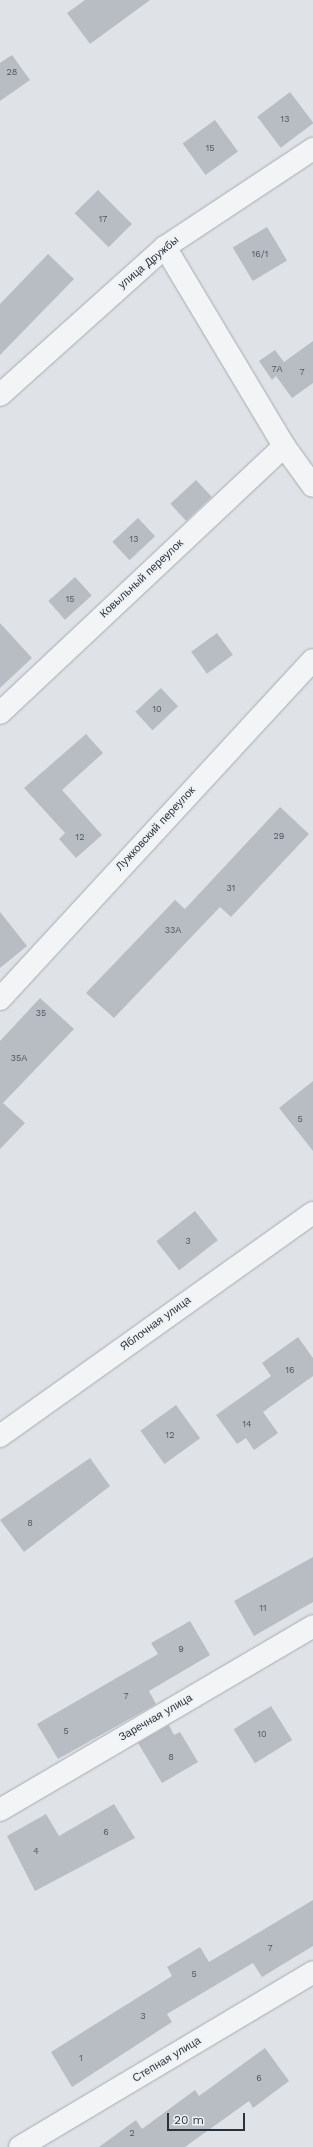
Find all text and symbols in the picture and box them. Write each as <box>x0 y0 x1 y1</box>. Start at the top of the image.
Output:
house number: 28 <box>7 67 17 77</box>
house number: 13 <box>281 114 289 124</box>
house number: 15 <box>206 143 214 153</box>
house number: 17 <box>99 214 107 224</box>
street label: улица Дружбы <box>116 234 182 292</box>
house number: 16/1 <box>252 249 268 259</box>
house number: 7А <box>271 364 283 374</box>
house number: 7 <box>299 367 305 377</box>
house number: 13 <box>130 534 138 544</box>
street label: Ковыльный переулок <box>98 537 186 621</box>
house number: 15 <box>66 594 74 604</box>
house number: 10 <box>152 704 162 714</box>
street label: Лужковский переулок <box>114 784 198 874</box>
house number: 29 <box>274 831 284 841</box>
house number: 12 <box>76 832 84 842</box>
house number: 31 <box>227 883 235 893</box>
house number: 33А <box>165 925 181 935</box>
house number: 35 <box>36 1008 46 1018</box>
house number: 35А <box>11 1053 27 1063</box>
house number: 5 <box>297 1114 303 1124</box>
house number: 3 <box>185 1236 191 1246</box>
street label: Яблочная улица <box>118 1294 194 1354</box>
house number: 16 <box>286 1365 294 1375</box>
house number: 14 <box>242 1419 252 1429</box>
house number: 12 <box>166 1430 174 1440</box>
house number: 8 <box>27 1518 33 1528</box>
house number: 11 <box>259 1603 267 1613</box>
house number: 9 <box>178 1644 184 1654</box>
house number: 7 <box>123 1691 129 1701</box>
street label: Заречная улица <box>117 1692 195 1744</box>
house number: 5 <box>63 1726 69 1736</box>
house number: 10 <box>257 1729 267 1739</box>
house number: 8 <box>168 1752 174 1762</box>
house number: 6 <box>103 1827 109 1837</box>
house number: 4 <box>33 1846 39 1856</box>
house number: 7 <box>267 1943 273 1953</box>
house number: 5 <box>191 1969 197 1979</box>
house number: 3 <box>140 2011 146 2021</box>
street label: Степная улица <box>131 2034 203 2086</box>
house number: 1 <box>79 2053 83 2063</box>
house number: 6 <box>256 2073 262 2083</box>
scale bar <box>169 2105 247 2131</box>
text: 20 m <box>174 2113 204 2127</box>
house number: 2 <box>129 2128 135 2138</box>

